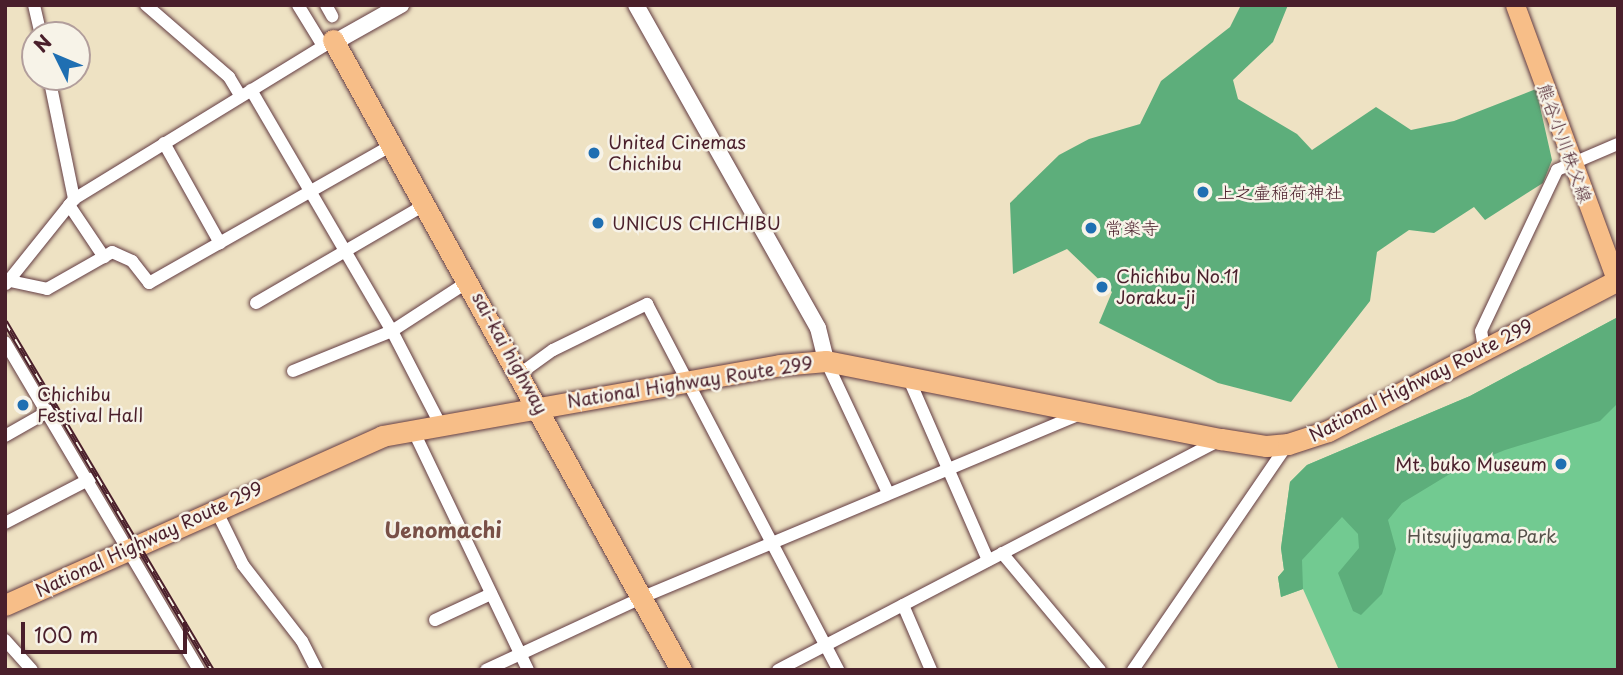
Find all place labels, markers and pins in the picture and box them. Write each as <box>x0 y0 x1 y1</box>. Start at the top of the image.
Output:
place label: United Cinemas Chichibu <box>608 132 747 174</box>
marker: United Cinemas Chichibu <box>586 145 602 161</box>
place label: 上之壷稲荷神社 <box>1217 181 1343 203</box>
marker: 上之壷稲荷神社 <box>1195 184 1211 200</box>
place label: UNICUS CHICHIBU <box>612 212 781 234</box>
marker: UNICUS CHICHIBU <box>590 215 606 231</box>
place label: 常楽寺 <box>1105 217 1159 239</box>
marker: 常楽寺 <box>1083 220 1099 236</box>
place label: Chichibu No.11 Joraku-ji <box>1116 266 1238 308</box>
marker: Chichibu No.11 Joraku-ji <box>1094 279 1110 295</box>
place label: Chichibu Festival Hall <box>37 384 143 426</box>
marker: Chichibu Festival Hall <box>15 397 31 413</box>
place label: Mt. buko Museum <box>1395 453 1547 475</box>
marker: Mt. buko Museum <box>1553 456 1569 472</box>

